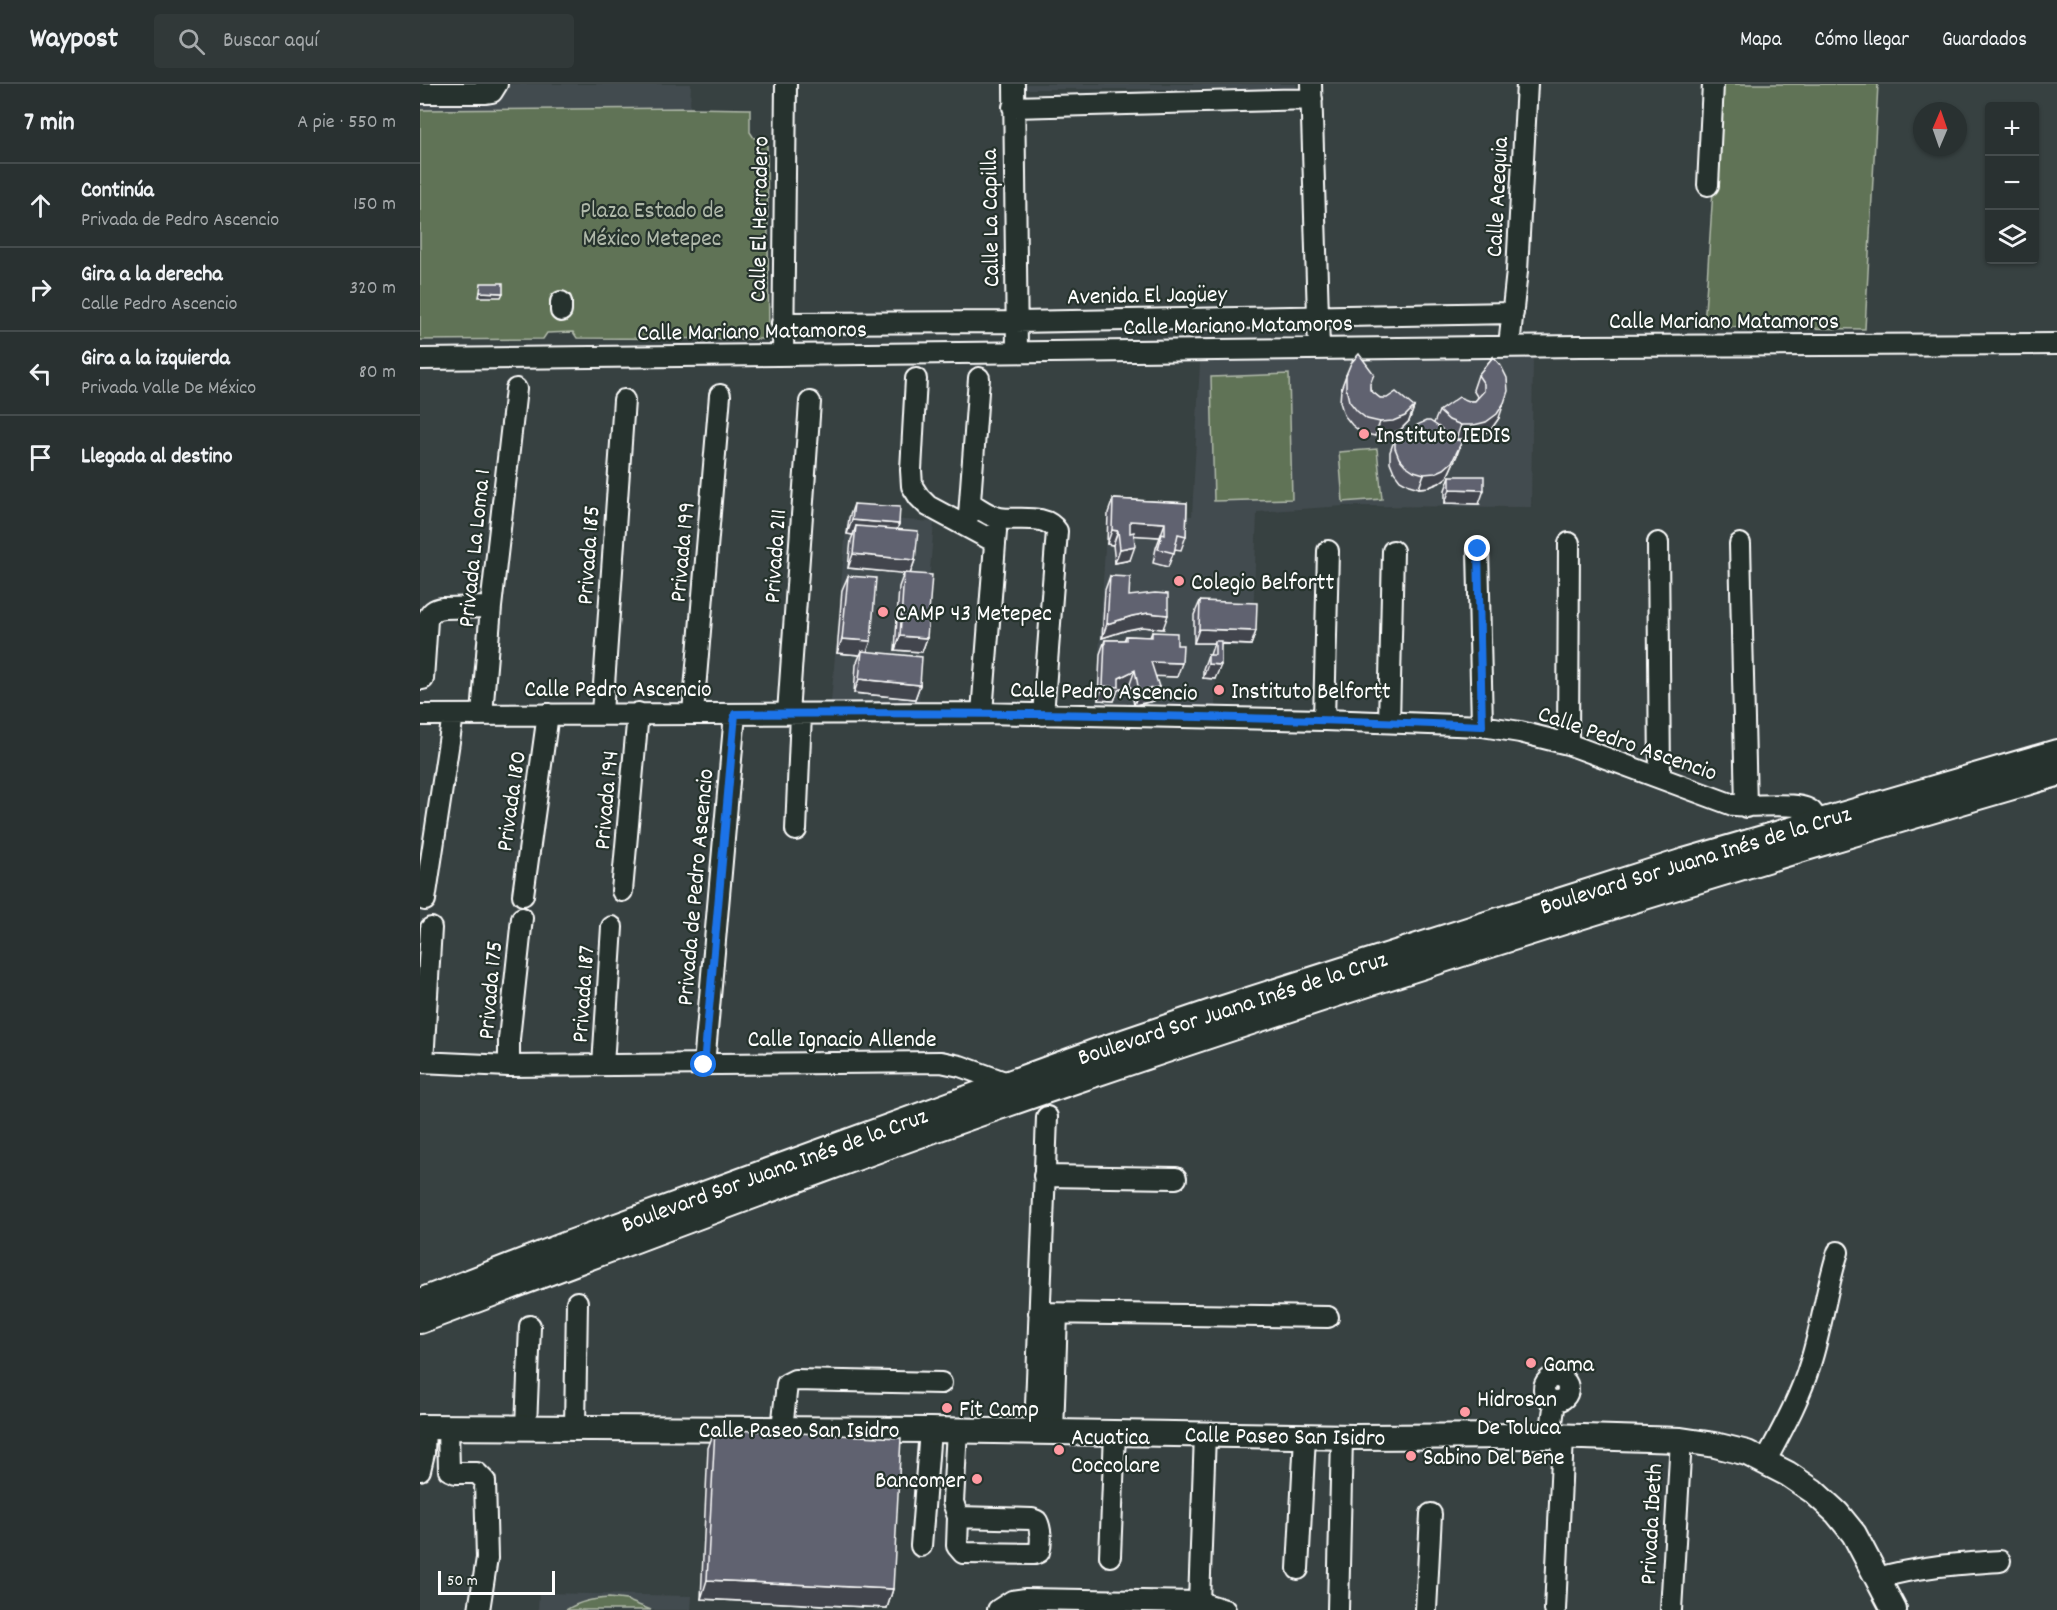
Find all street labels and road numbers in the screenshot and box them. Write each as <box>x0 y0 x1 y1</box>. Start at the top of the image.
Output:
street label: Calle Acequia <box>1479 135 1519 258</box>
street label: Calle El Herradero <box>743 136 779 302</box>
street label: Calle La Capilla <box>974 148 1010 287</box>
street label: Avenida El Jagüey <box>1067 279 1229 315</box>
street label: Calle Mariano Matamoros <box>1609 306 1839 340</box>
street label: Calle Mariano Matamoros <box>1123 308 1353 346</box>
street label: Calle Mariano Matamoros <box>637 314 867 352</box>
street label: Privada La Loma 1 <box>451 467 501 629</box>
street label: Privada 199 <box>663 501 705 604</box>
street label: Privada 185 <box>570 504 610 606</box>
street label: Privada 211 <box>757 508 797 605</box>
street label: Calle Pedro Ascencio <box>524 674 712 708</box>
street label: Calle Pedro Ascencio <box>1010 674 1198 712</box>
street label: Calle Pedro Ascencio <box>1533 698 1721 791</box>
street label: Privada 180 <box>489 749 537 854</box>
street label: Privada 194 <box>587 749 629 851</box>
street label: Privada de Pedro Ascencio <box>670 767 724 1007</box>
street label: Boulevard Sor Juana Inés de la Cruz <box>1536 798 1856 925</box>
street label: Privada 175 <box>471 939 513 1041</box>
street label: Privada 187 <box>565 944 605 1044</box>
street label: Boulevard Sor Juana Inés de la Cruz <box>1074 944 1392 1076</box>
street label: Calle Ignacio Allende <box>747 1024 937 1058</box>
street label: Boulevard Sor Juana Inés de la Cruz <box>617 1100 933 1243</box>
street label: Calle Paseo San Isidro <box>699 1415 899 1449</box>
street label: Calle Paseo San Isidro <box>1184 1419 1386 1457</box>
street label: Privada Ibeth <box>1633 1462 1673 1586</box>

